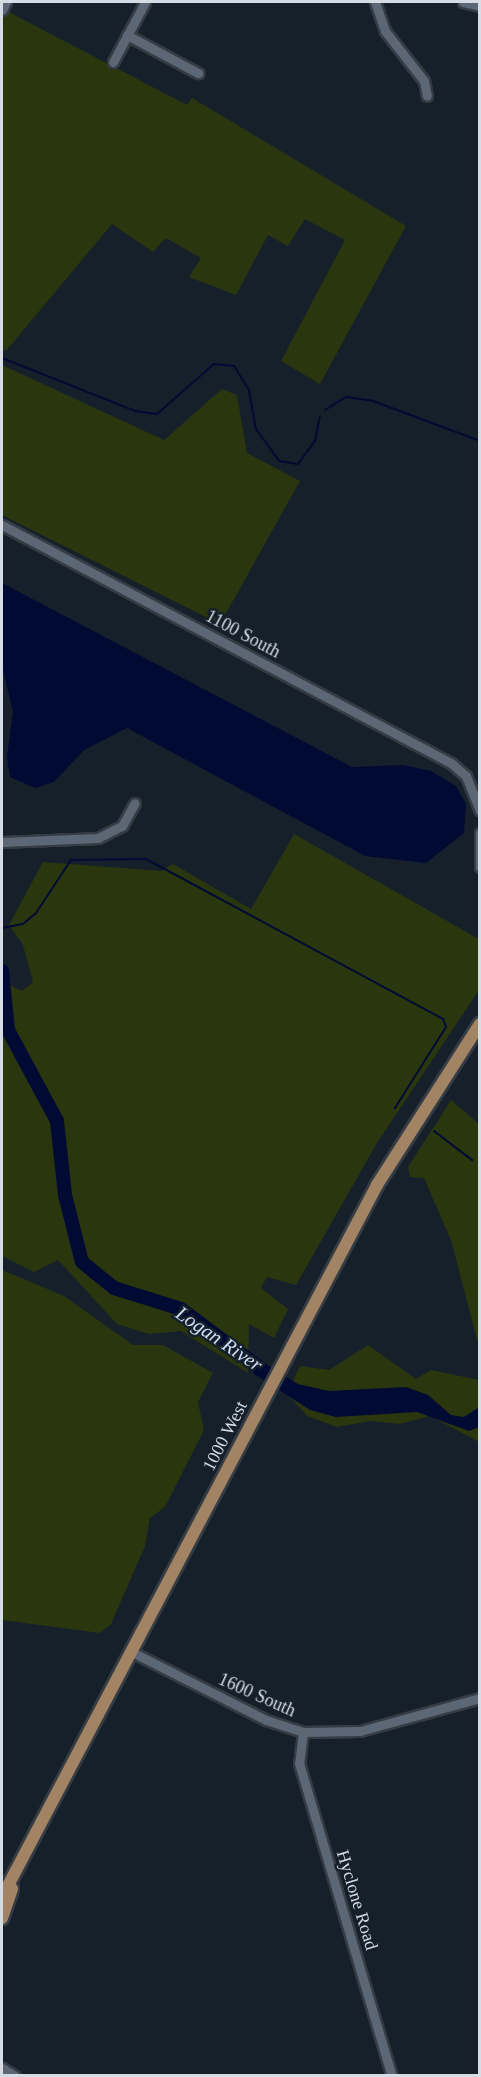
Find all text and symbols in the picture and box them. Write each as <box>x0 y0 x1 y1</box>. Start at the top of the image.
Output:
street label: 1100 South <box>202 605 284 663</box>
water label: Logan River <box>171 1301 267 1377</box>
street label: 1000 West <box>198 1397 252 1475</box>
street label: 1600 South <box>215 1668 299 1722</box>
street label: Hyclone Road <box>332 1847 382 1953</box>

